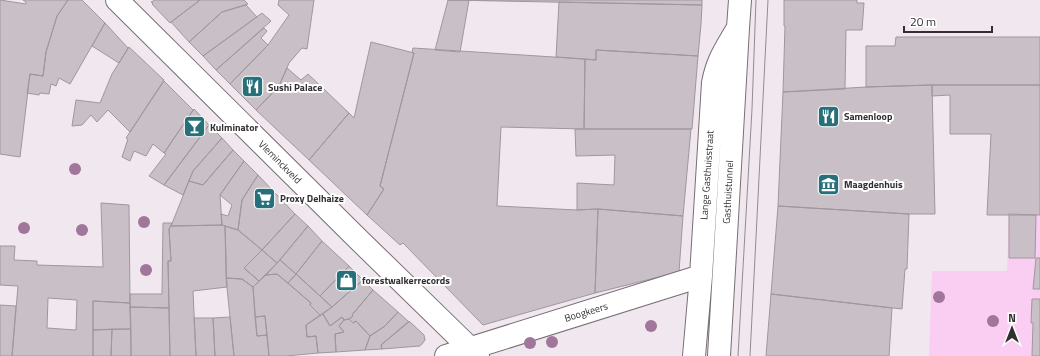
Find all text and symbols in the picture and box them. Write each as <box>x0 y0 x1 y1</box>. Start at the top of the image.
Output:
scale bar <box>904 8 992 34</box>
text: 20 m <box>910 12 936 31</box>
restaurant icon: Sushi Palace <box>240 74 266 100</box>
place label: Sushi Palace <box>268 80 322 95</box>
restaurant icon: Samenloop <box>816 103 842 129</box>
place label: Samenloop <box>844 109 893 124</box>
bar icon: Kulminator <box>182 114 208 140</box>
place label: Kulminator <box>210 120 259 135</box>
street label: Lange Gasthuisstraat <box>696 129 718 220</box>
street label: Vleminckveld <box>255 137 305 187</box>
street label: Gasthuistunnel <box>719 160 737 224</box>
museum icon: Maagdenhuis <box>815 171 841 197</box>
place label: Maagdenhuis <box>844 177 903 192</box>
supermarket icon: Proxy Delhaize <box>252 185 278 211</box>
place label: Proxy Delhaize <box>280 191 344 206</box>
shop icon: forestwalkerrecords <box>334 267 360 293</box>
place label: forestwalkerrecords <box>362 273 450 288</box>
street label: Boogkeers <box>562 298 610 326</box>
north arrow <box>992 308 1032 348</box>
text: N <box>1008 310 1016 326</box>

